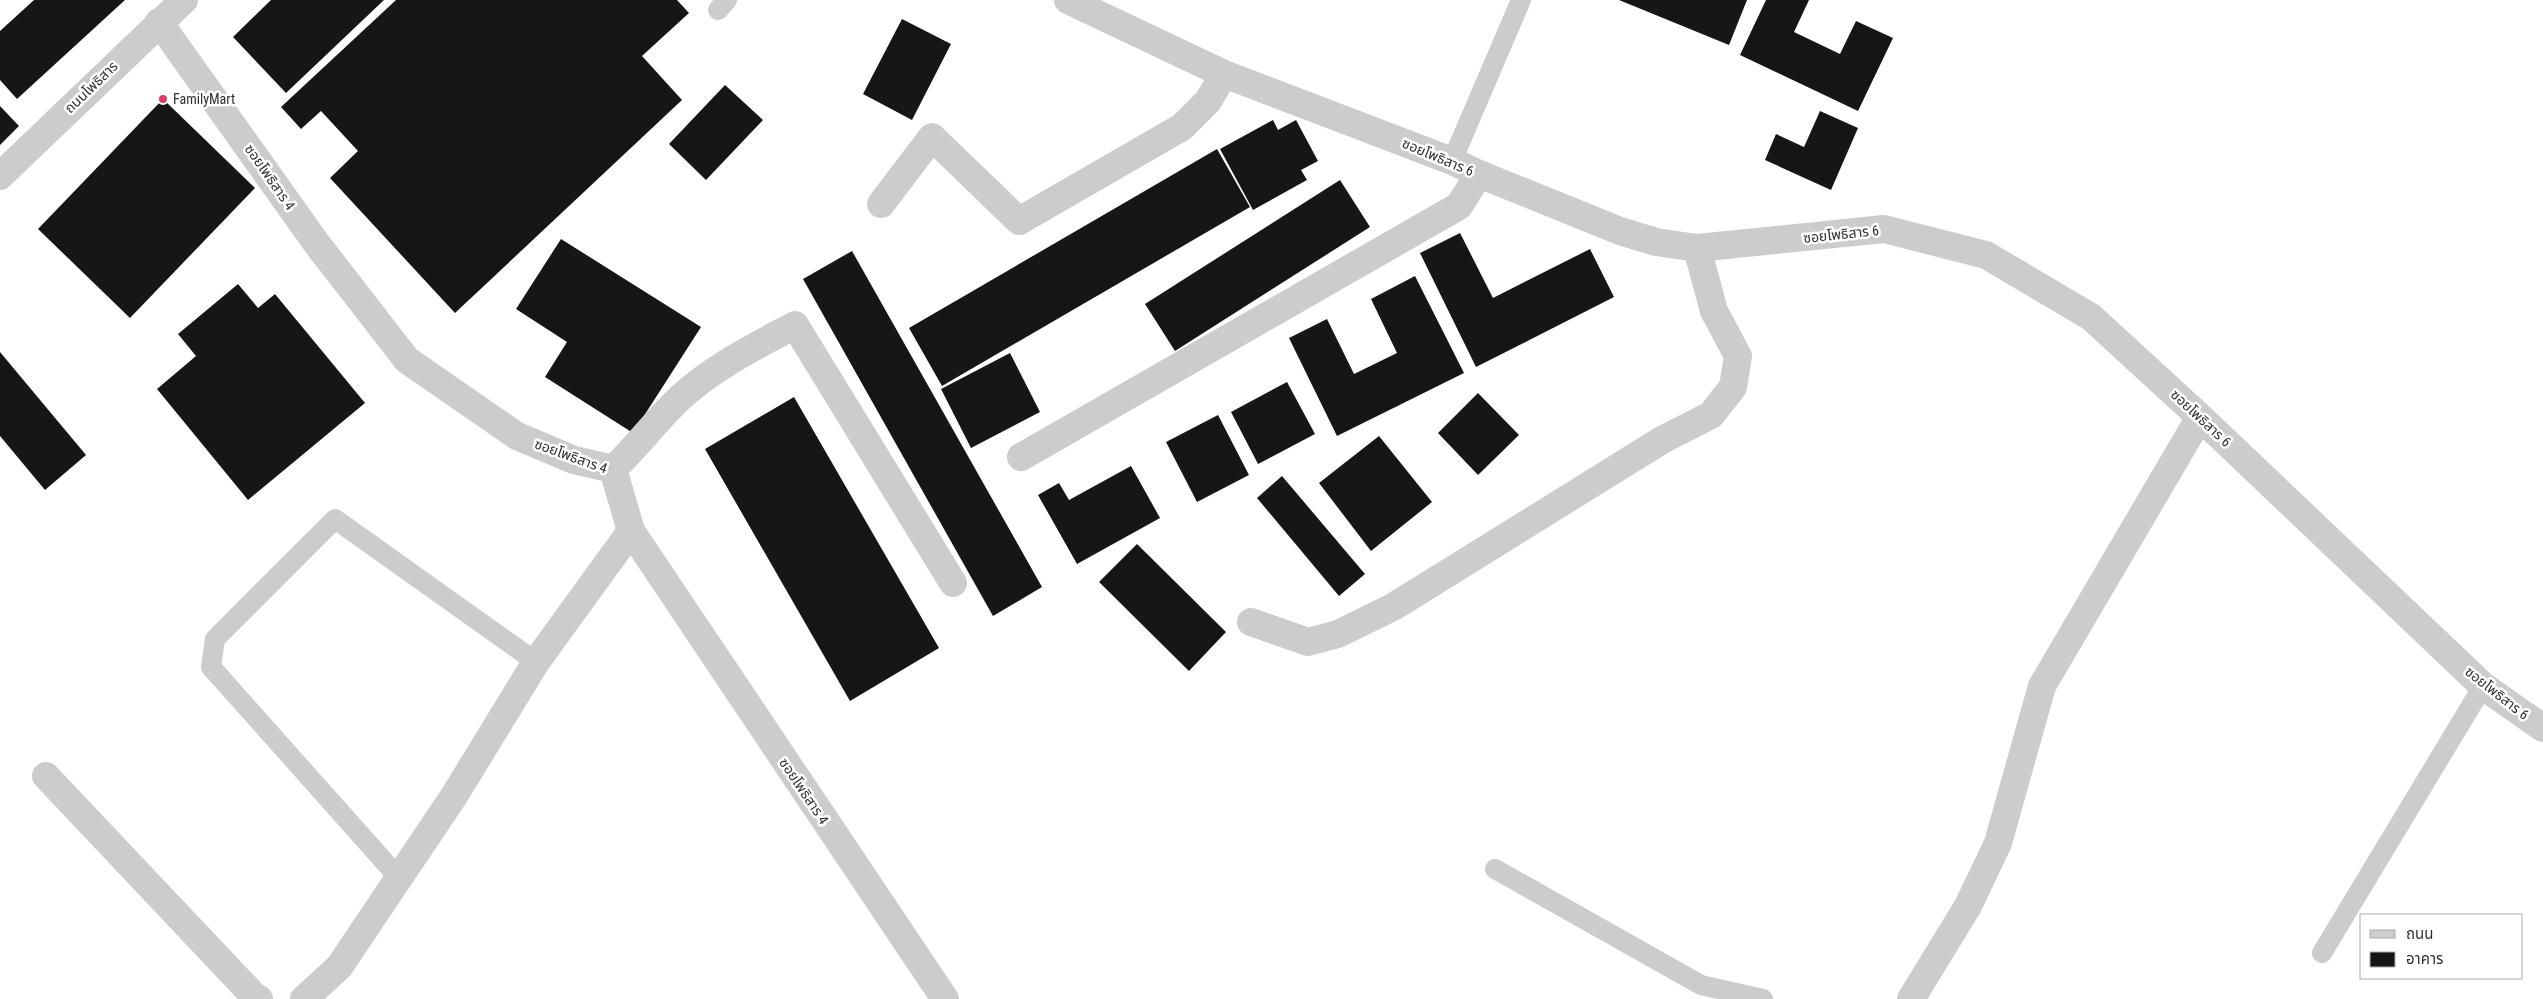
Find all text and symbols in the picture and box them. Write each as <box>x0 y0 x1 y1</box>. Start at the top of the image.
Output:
street label: ถนนโพธิสาร <box>61 58 121 116</box>
place label: FamilyMart <box>173 91 235 107</box>
marker: FamilyMart <box>157 93 169 105</box>
street label: ซอยโพธิสาร 6 <box>1400 135 1476 179</box>
street label: ซอยโพธิสาร 4 <box>242 141 298 213</box>
street label: ซอยโพธิสาร 6 <box>1802 222 1880 246</box>
street label: ซอยโพธิสาร 6 <box>2168 386 2234 450</box>
street label: ซอยโพธิสาร 4 <box>532 435 610 477</box>
street label: ซอยโพธิสาร 6 <box>2462 663 2532 723</box>
street label: ซอยโพธิสาร 4 <box>776 755 832 827</box>
legend <box>2360 914 2523 979</box>
text: ถนน <box>2406 925 2433 943</box>
text: อาคาร <box>2406 950 2443 968</box>

